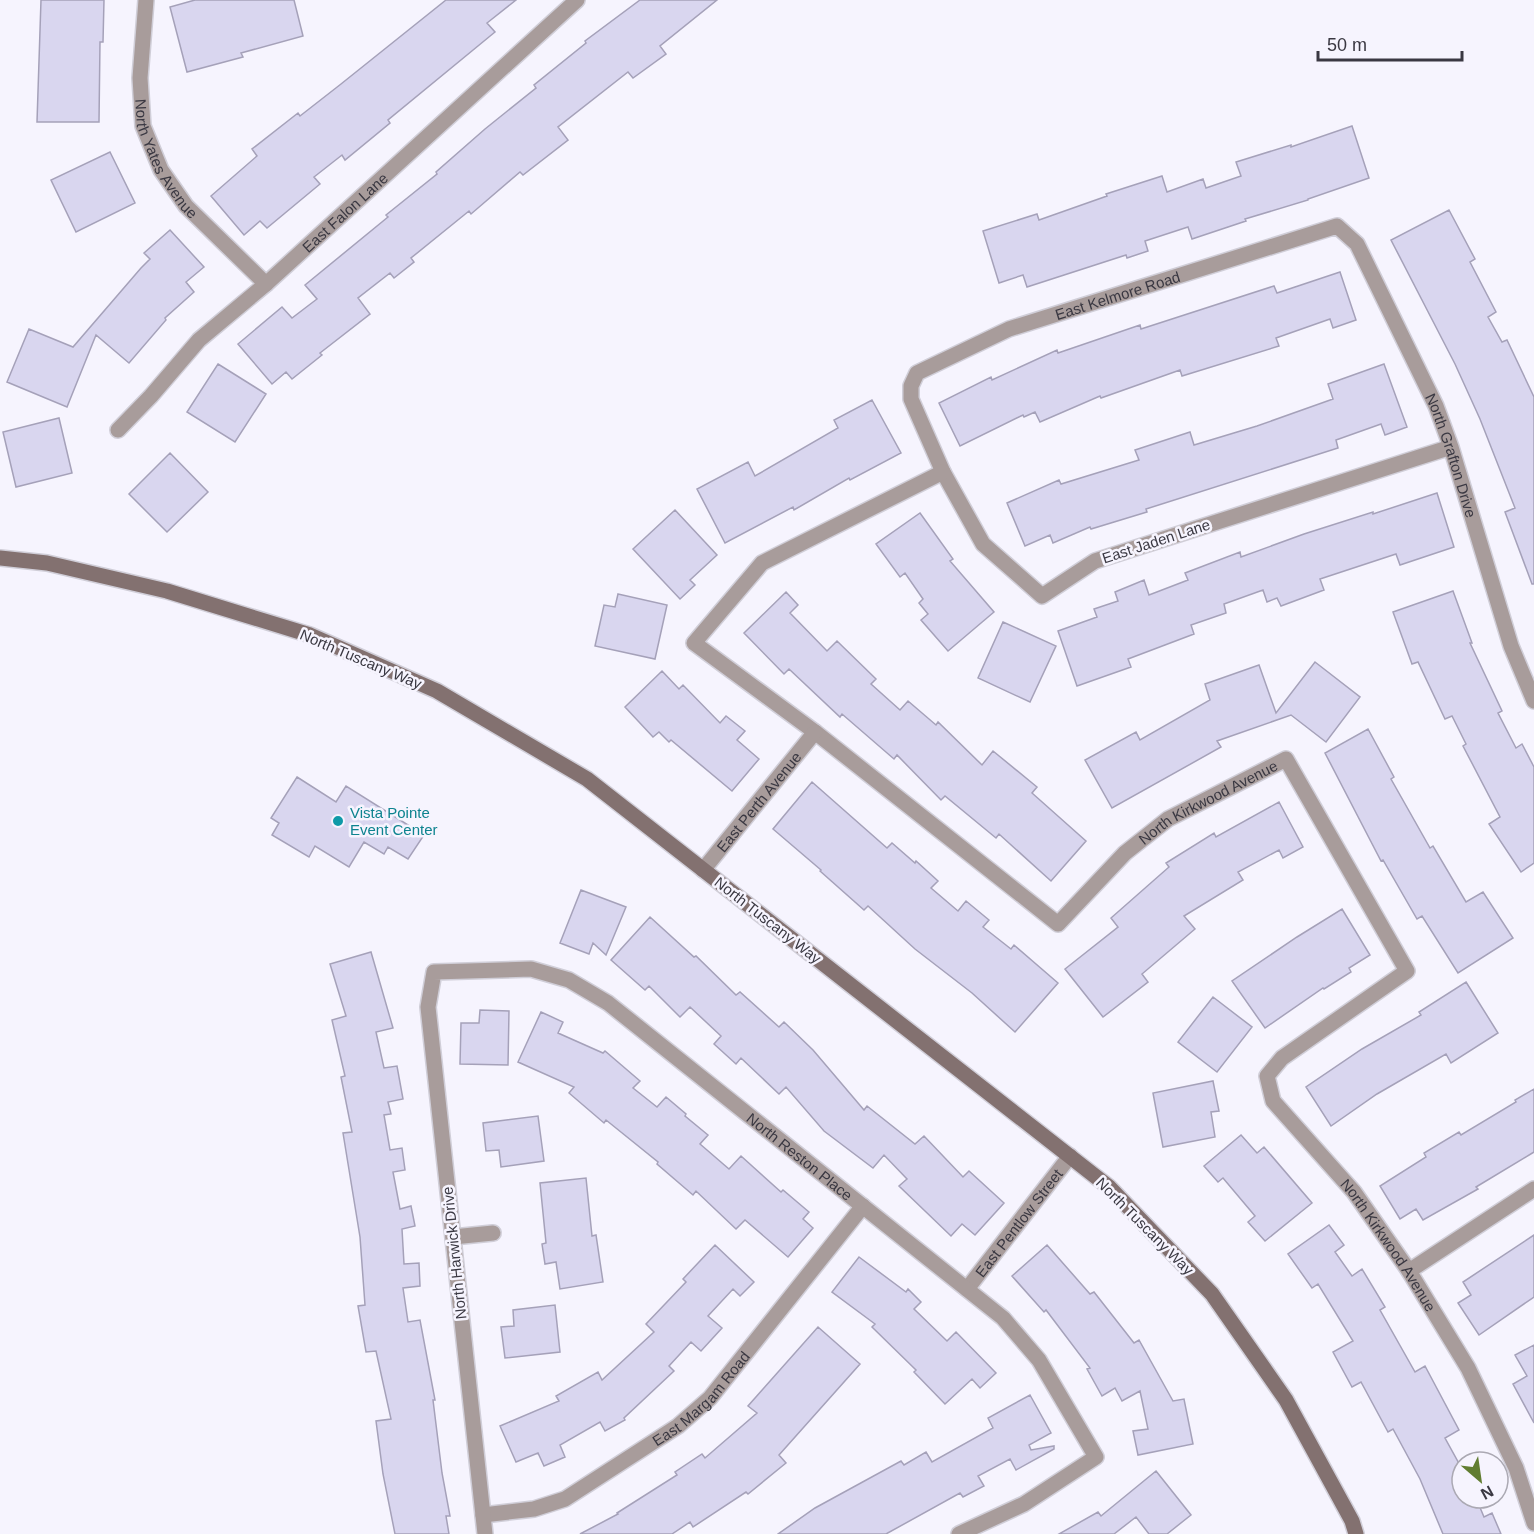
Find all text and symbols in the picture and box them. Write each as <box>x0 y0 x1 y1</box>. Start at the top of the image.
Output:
scale bar <box>1318 24 1462 62</box>
text: 50 m <box>1327 35 1367 55</box>
street label: North Yates Avenue <box>133 98 201 221</box>
street label: East Falon Lane <box>299 169 391 255</box>
street label: East Kelmore Road <box>1053 267 1182 323</box>
street label: North Grafton Drive <box>1423 390 1480 519</box>
street label: East Jaden Lane <box>1100 516 1212 566</box>
street label: North Tuscany Way <box>298 626 425 692</box>
street label: East Perth Avenue <box>713 748 804 855</box>
street label: North Kirkwood Avenue <box>1135 756 1280 848</box>
place label: Vista Pointe Event Center <box>350 804 438 838</box>
marker: Vista Pointe Event Center <box>331 814 345 828</box>
street label: North Tuscany Way <box>711 873 825 967</box>
street label: North Reston Place <box>744 1109 856 1203</box>
street label: East Pentlow Street <box>971 1165 1066 1280</box>
street label: North Tuscany Way <box>1093 1174 1197 1278</box>
street label: North Kirkwood Avenue <box>1338 1175 1440 1314</box>
street label: North Harwick Drive <box>439 1186 469 1320</box>
street label: East Margam Road <box>649 1348 753 1449</box>
north arrow <box>1450 1450 1510 1510</box>
text: N <box>1478 1482 1496 1503</box>

